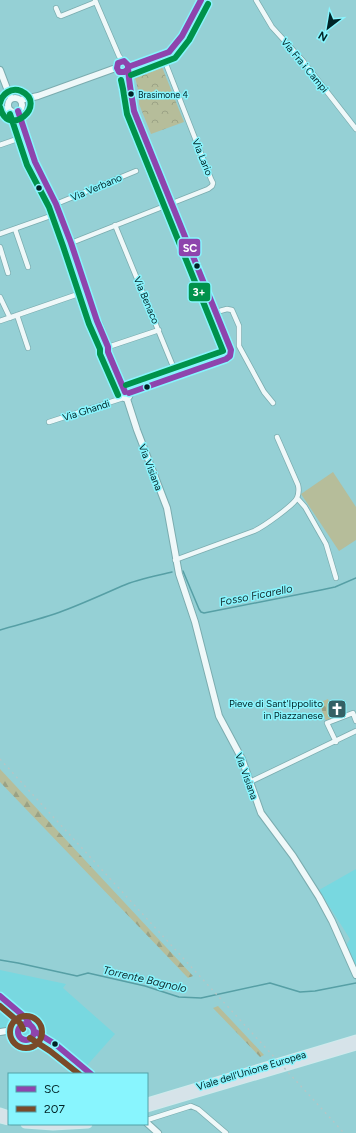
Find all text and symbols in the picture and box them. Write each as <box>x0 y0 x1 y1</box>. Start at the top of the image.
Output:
north arrow <box>308 8 348 48</box>
text: N <box>316 28 330 44</box>
street label: Via Fra i Campi <box>278 35 331 95</box>
marker: Brasimone 4 <box>126 89 136 99</box>
place label: Brasimone 4 <box>138 89 188 100</box>
street label: Via Lario <box>189 137 216 178</box>
street label: Via Verbano <box>69 171 124 204</box>
unlabelled marker <box>34 183 44 193</box>
line badge: SC <box>178 238 201 257</box>
text: SC <box>183 242 197 255</box>
unlabelled marker <box>192 261 202 271</box>
street label: Via Benaco <box>131 275 162 326</box>
line badge: 3+ <box>188 282 211 302</box>
text: 3+ <box>192 286 206 299</box>
unlabelled marker <box>142 382 152 392</box>
street label: Via Ghandi <box>61 397 111 424</box>
street label: Via Visiana <box>136 442 165 492</box>
water label: Fosso Ficarello <box>219 582 294 609</box>
place label: Pieve di Sant'Ippolito in Piazzanese <box>229 697 324 722</box>
church icon: Pieve di Sant'Ippolito in Piazzanese <box>326 698 348 720</box>
street label: Via Visiana <box>232 751 261 801</box>
water label: Torrente Bagnolo <box>102 964 189 996</box>
unlabelled marker <box>50 1039 60 1049</box>
street label: Viale dell'Unione Europea <box>195 1048 307 1093</box>
legend <box>8 1073 148 1125</box>
text: SC <box>44 1082 60 1096</box>
text: 207 <box>44 1102 65 1116</box>

